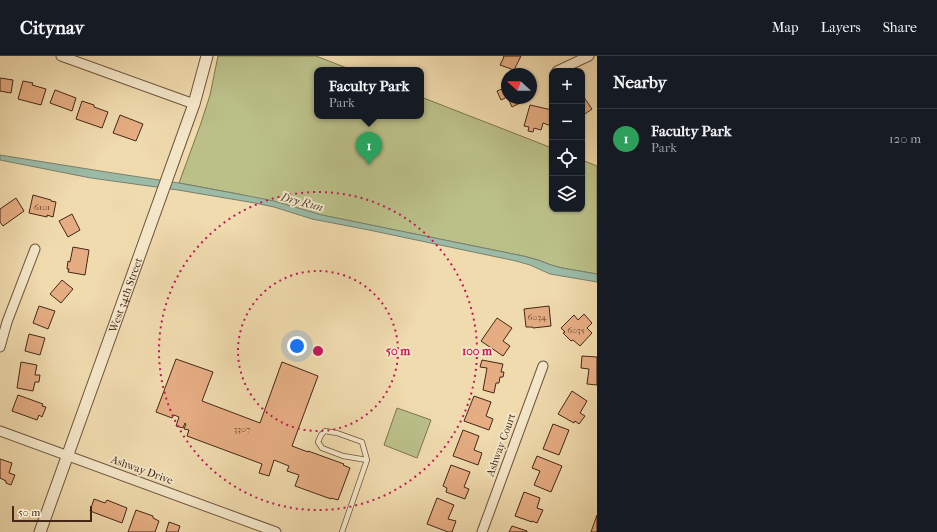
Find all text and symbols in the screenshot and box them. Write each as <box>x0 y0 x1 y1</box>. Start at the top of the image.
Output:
text: Citynav <box>20 17 84 39</box>
text: Map <box>772 19 799 36</box>
text: Layers <box>821 19 861 36</box>
text: Share <box>883 19 917 36</box>
popup <box>314 67 424 119</box>
north arrow <box>501 68 537 104</box>
map controls <box>549 68 585 212</box>
button: + <box>549 68 585 104</box>
text: Nearby <box>613 72 667 92</box>
text: Faculty Park <box>329 77 409 95</box>
text: Park <box>329 95 355 110</box>
button: − <box>549 104 585 140</box>
text: Faculty Park <box>651 122 731 140</box>
text: 1 <box>624 131 628 146</box>
text: 120 m <box>889 131 921 146</box>
pin: 1 <box>356 132 382 165</box>
button: locate <box>549 140 585 176</box>
text: Park <box>651 140 677 155</box>
button: layers <box>549 176 585 212</box>
water label: Dry Run <box>278 189 325 214</box>
house number: 6101 <box>34 202 50 212</box>
street label: West 34th Street <box>106 256 145 335</box>
house number: 6034 <box>528 312 547 322</box>
house number: 6035 <box>567 325 585 335</box>
your location <box>287 336 307 356</box>
centre of rings <box>311 344 325 358</box>
text: 50 m <box>386 344 411 358</box>
text: 100 m <box>462 344 493 358</box>
street label: Ashway Court <box>483 412 518 479</box>
house number: 3307 <box>234 424 251 434</box>
street label: Ashway Drive <box>108 452 175 487</box>
scale bar <box>12 504 92 523</box>
text: 50 m <box>18 506 40 519</box>

